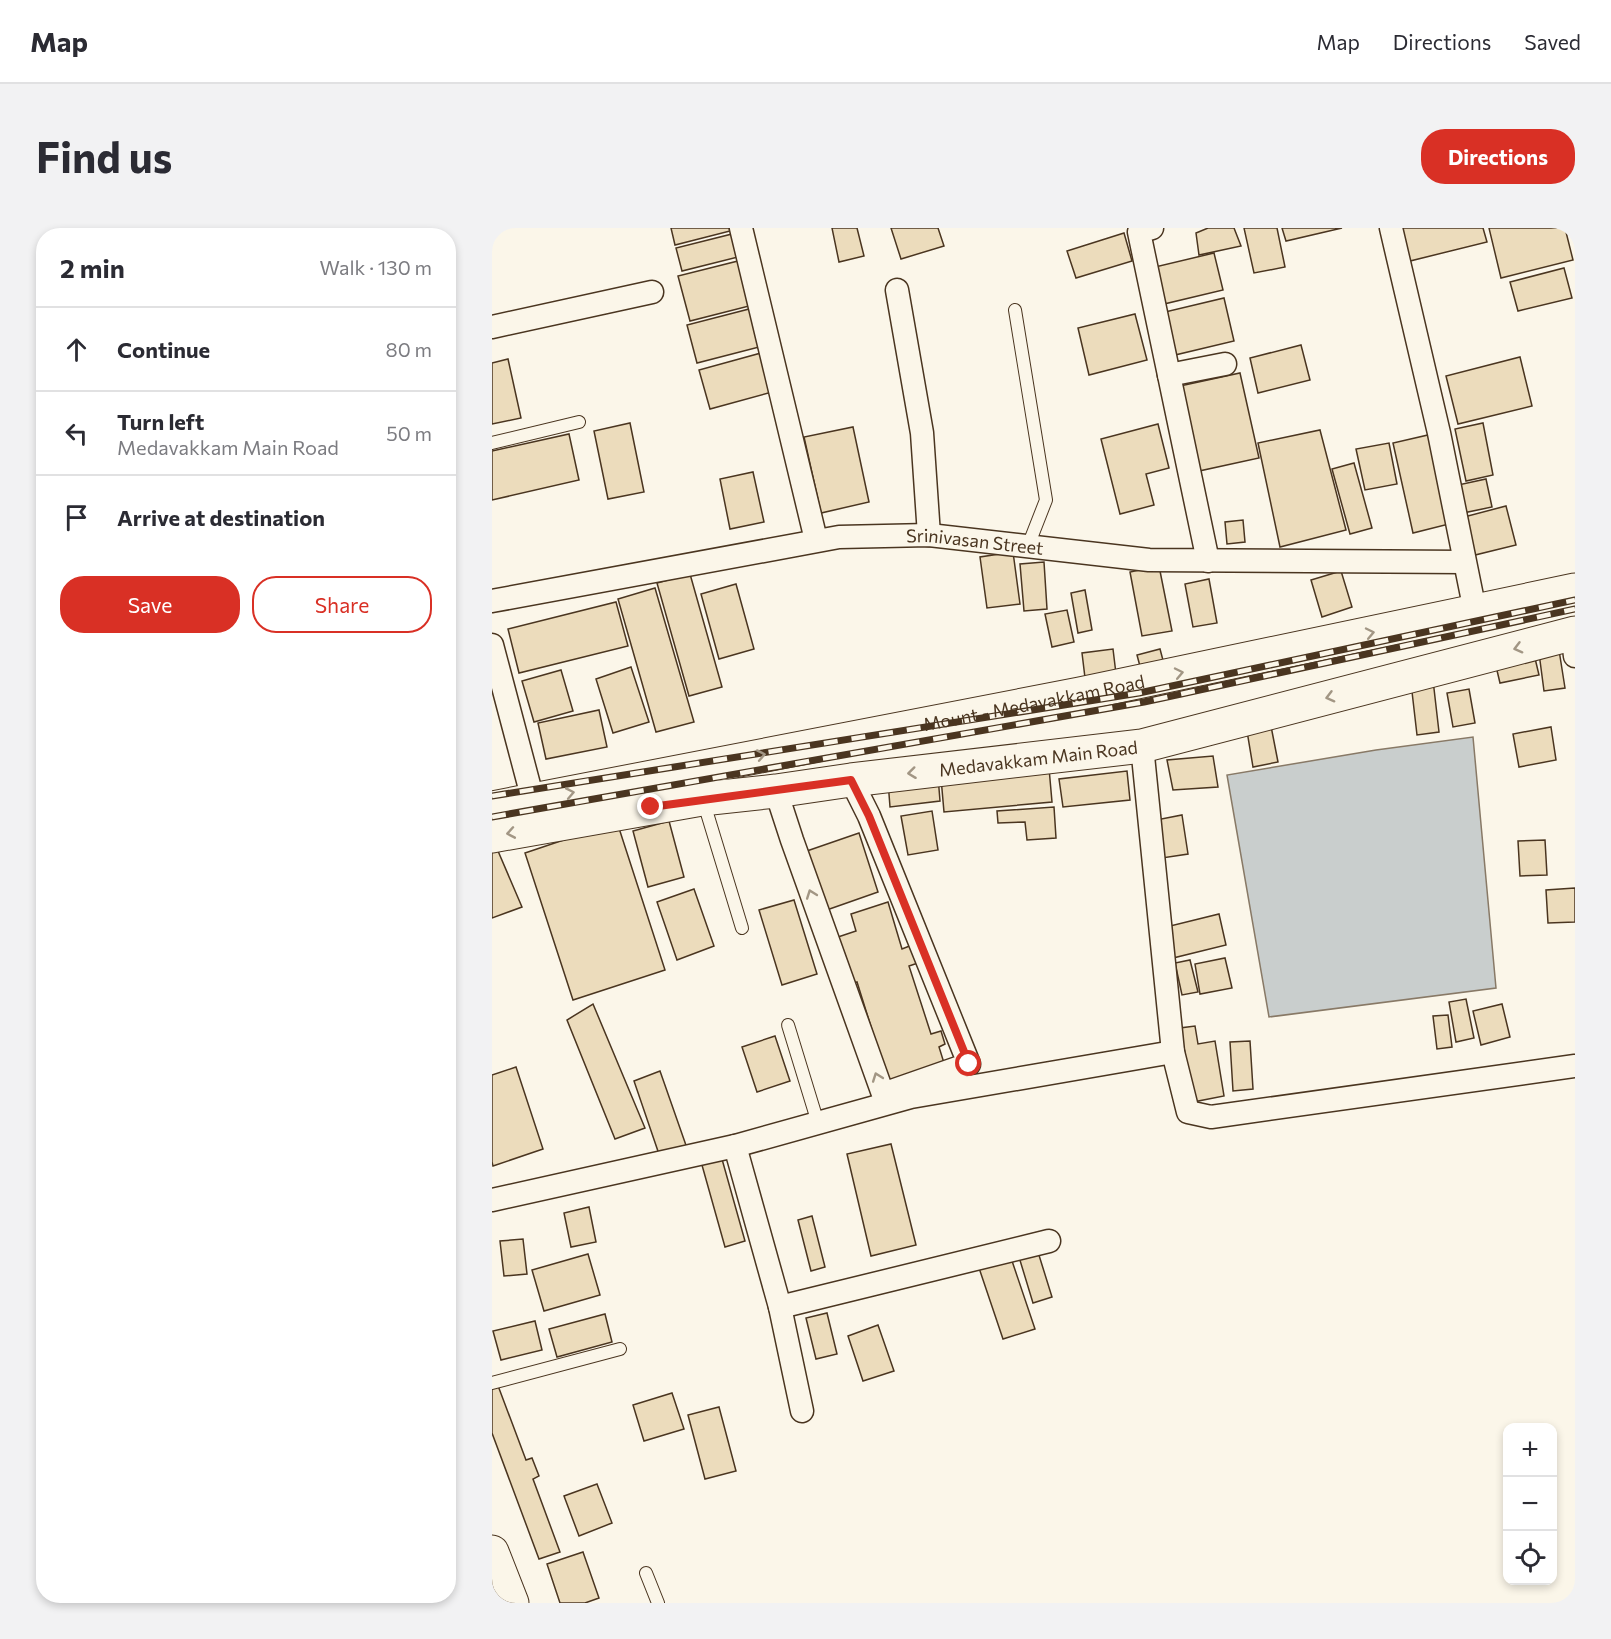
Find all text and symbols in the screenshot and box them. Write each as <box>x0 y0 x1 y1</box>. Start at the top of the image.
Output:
text: Map <box>30 24 88 58</box>
text: Map <box>1317 29 1360 54</box>
text: Directions <box>1393 29 1491 54</box>
text: Saved <box>1524 29 1581 54</box>
button: Directions <box>1421 129 1575 184</box>
text: Find us <box>36 130 172 182</box>
text: 2 min <box>60 252 125 283</box>
text: Walk · 130 m <box>320 255 432 279</box>
icon: ahead <box>60 333 93 366</box>
text: Continue <box>117 336 210 363</box>
text: 80 m <box>386 337 432 361</box>
text: Turn left <box>117 408 204 435</box>
icon: left <box>60 417 93 450</box>
text: 50 m <box>386 421 432 445</box>
text: Medavakkam Main Road <box>117 435 339 459</box>
icon: arrive <box>60 501 93 534</box>
text: Arrive at destination <box>117 504 325 531</box>
street label: Srinivasan Street <box>906 524 1045 559</box>
button: Save <box>60 576 240 633</box>
button: Share <box>252 576 432 633</box>
one-way arrow <box>1365 627 1375 640</box>
one-way arrow <box>1514 640 1524 653</box>
one-way arrow <box>1174 667 1184 680</box>
street label: Mount - Medavakkam Road <box>921 670 1147 735</box>
one-way arrow <box>1325 690 1336 702</box>
street label: Medavakkam Main Road <box>938 736 1139 781</box>
one-way arrow <box>756 749 766 762</box>
one-way arrow <box>907 766 916 778</box>
one-way arrow <box>565 787 575 800</box>
route end <box>637 793 663 819</box>
one-way arrow <box>507 826 517 839</box>
one-way arrow <box>806 889 819 900</box>
route start <box>955 1050 981 1076</box>
one-way arrow <box>872 1073 885 1083</box>
map controls <box>1503 1423 1557 1585</box>
button: + <box>1503 1423 1557 1477</box>
button: − <box>1503 1477 1557 1531</box>
button: locate <box>1503 1531 1557 1585</box>

